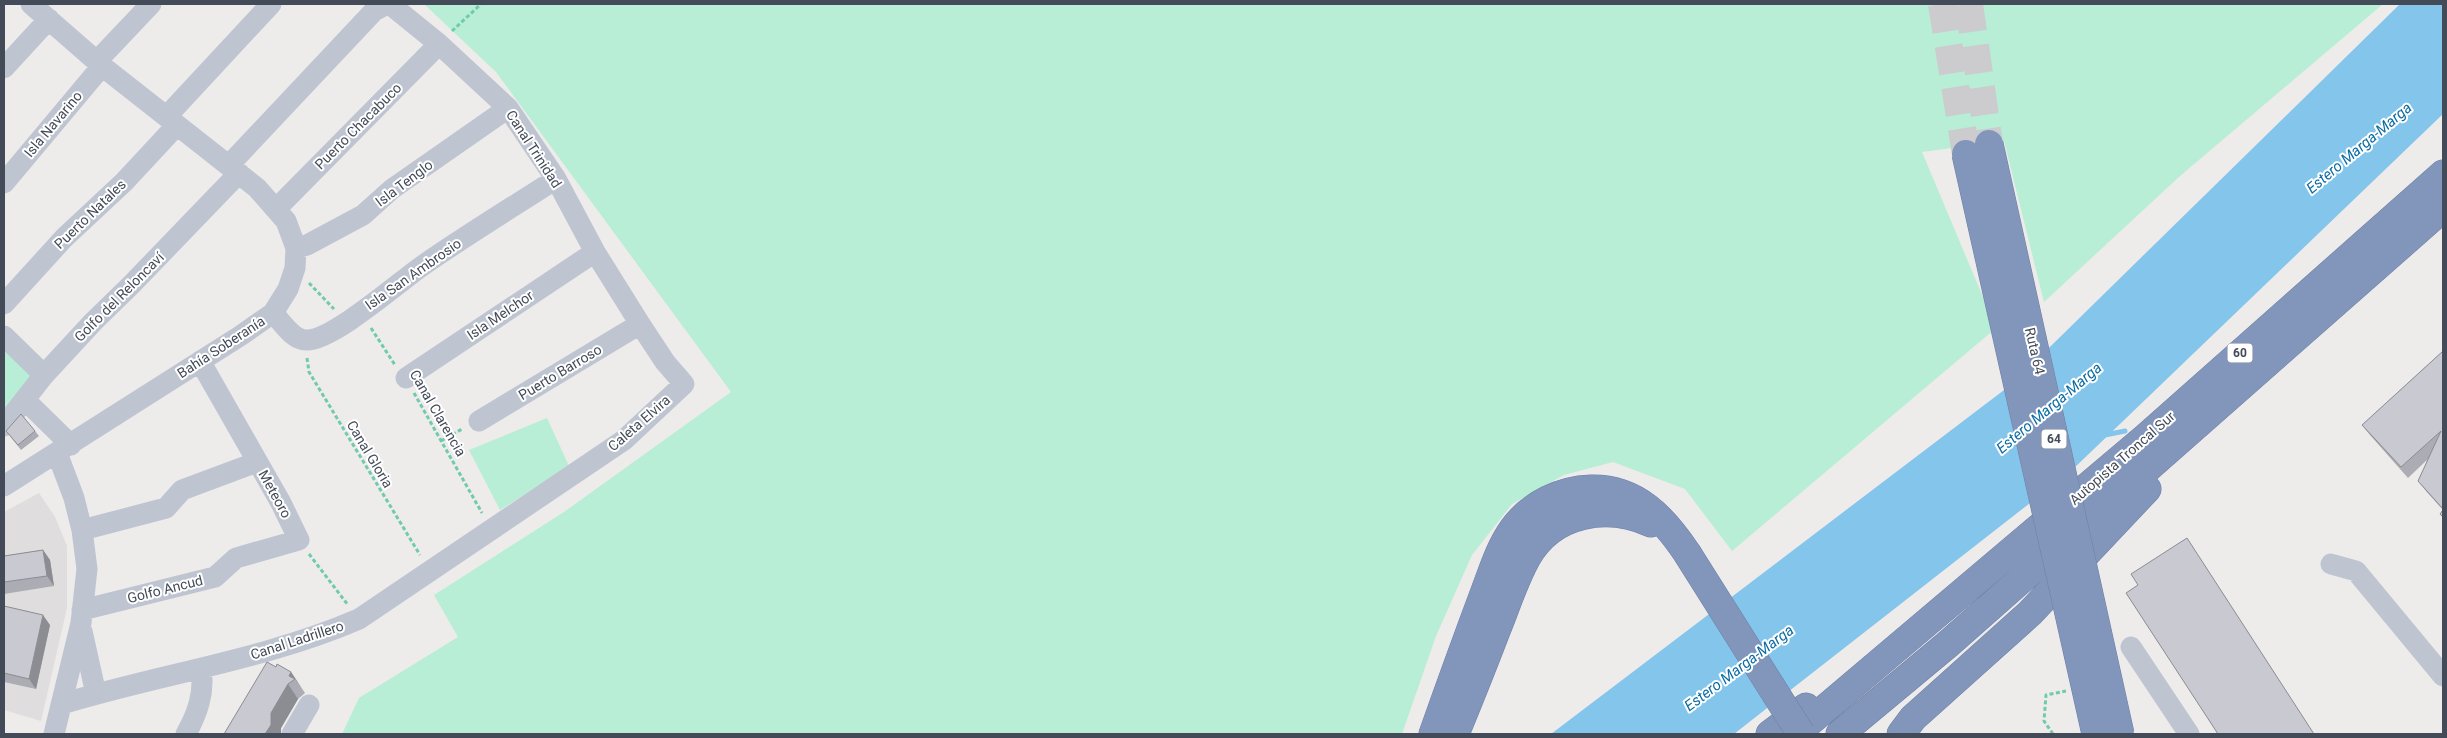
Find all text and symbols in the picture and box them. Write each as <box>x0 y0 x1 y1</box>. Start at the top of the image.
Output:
street label: Puerto Chacabuco <box>312 80 404 172</box>
street label: Isla Navarino <box>21 88 85 160</box>
water label: Estero Marga-Marga <box>2303 99 2415 197</box>
street label: Canal Trinidad <box>503 107 565 191</box>
street label: Isla Tenglo <box>372 156 436 210</box>
street label: Puerto Natales <box>51 176 129 252</box>
street label: Isla San Ambrosio <box>362 235 464 313</box>
street label: Golfo del Reloncaví <box>71 249 167 345</box>
street label: Isla Melchor <box>464 287 536 343</box>
street label: Bahía Soberanía <box>174 313 268 381</box>
street label: Ruta 64 <box>2022 326 2048 376</box>
street label: Puerto Barroso <box>516 341 604 403</box>
road number: 60 <box>2228 343 2252 362</box>
water label: Estero Marga-Marga <box>1993 359 2105 457</box>
street label: Canal Clarencia <box>407 367 469 459</box>
street label: Caleta Elvira <box>605 392 673 454</box>
street label: Autopista Troncal Sur <box>2066 408 2178 508</box>
street label: Canal Gloria <box>344 417 396 491</box>
road number: 64 <box>2042 429 2066 448</box>
street label: Meteoro <box>255 467 295 521</box>
street label: Golfo Ancud <box>126 572 204 606</box>
street label: Canal Ladrillero <box>248 617 346 663</box>
water label: Estero Marga-Marga <box>1681 621 1797 715</box>

